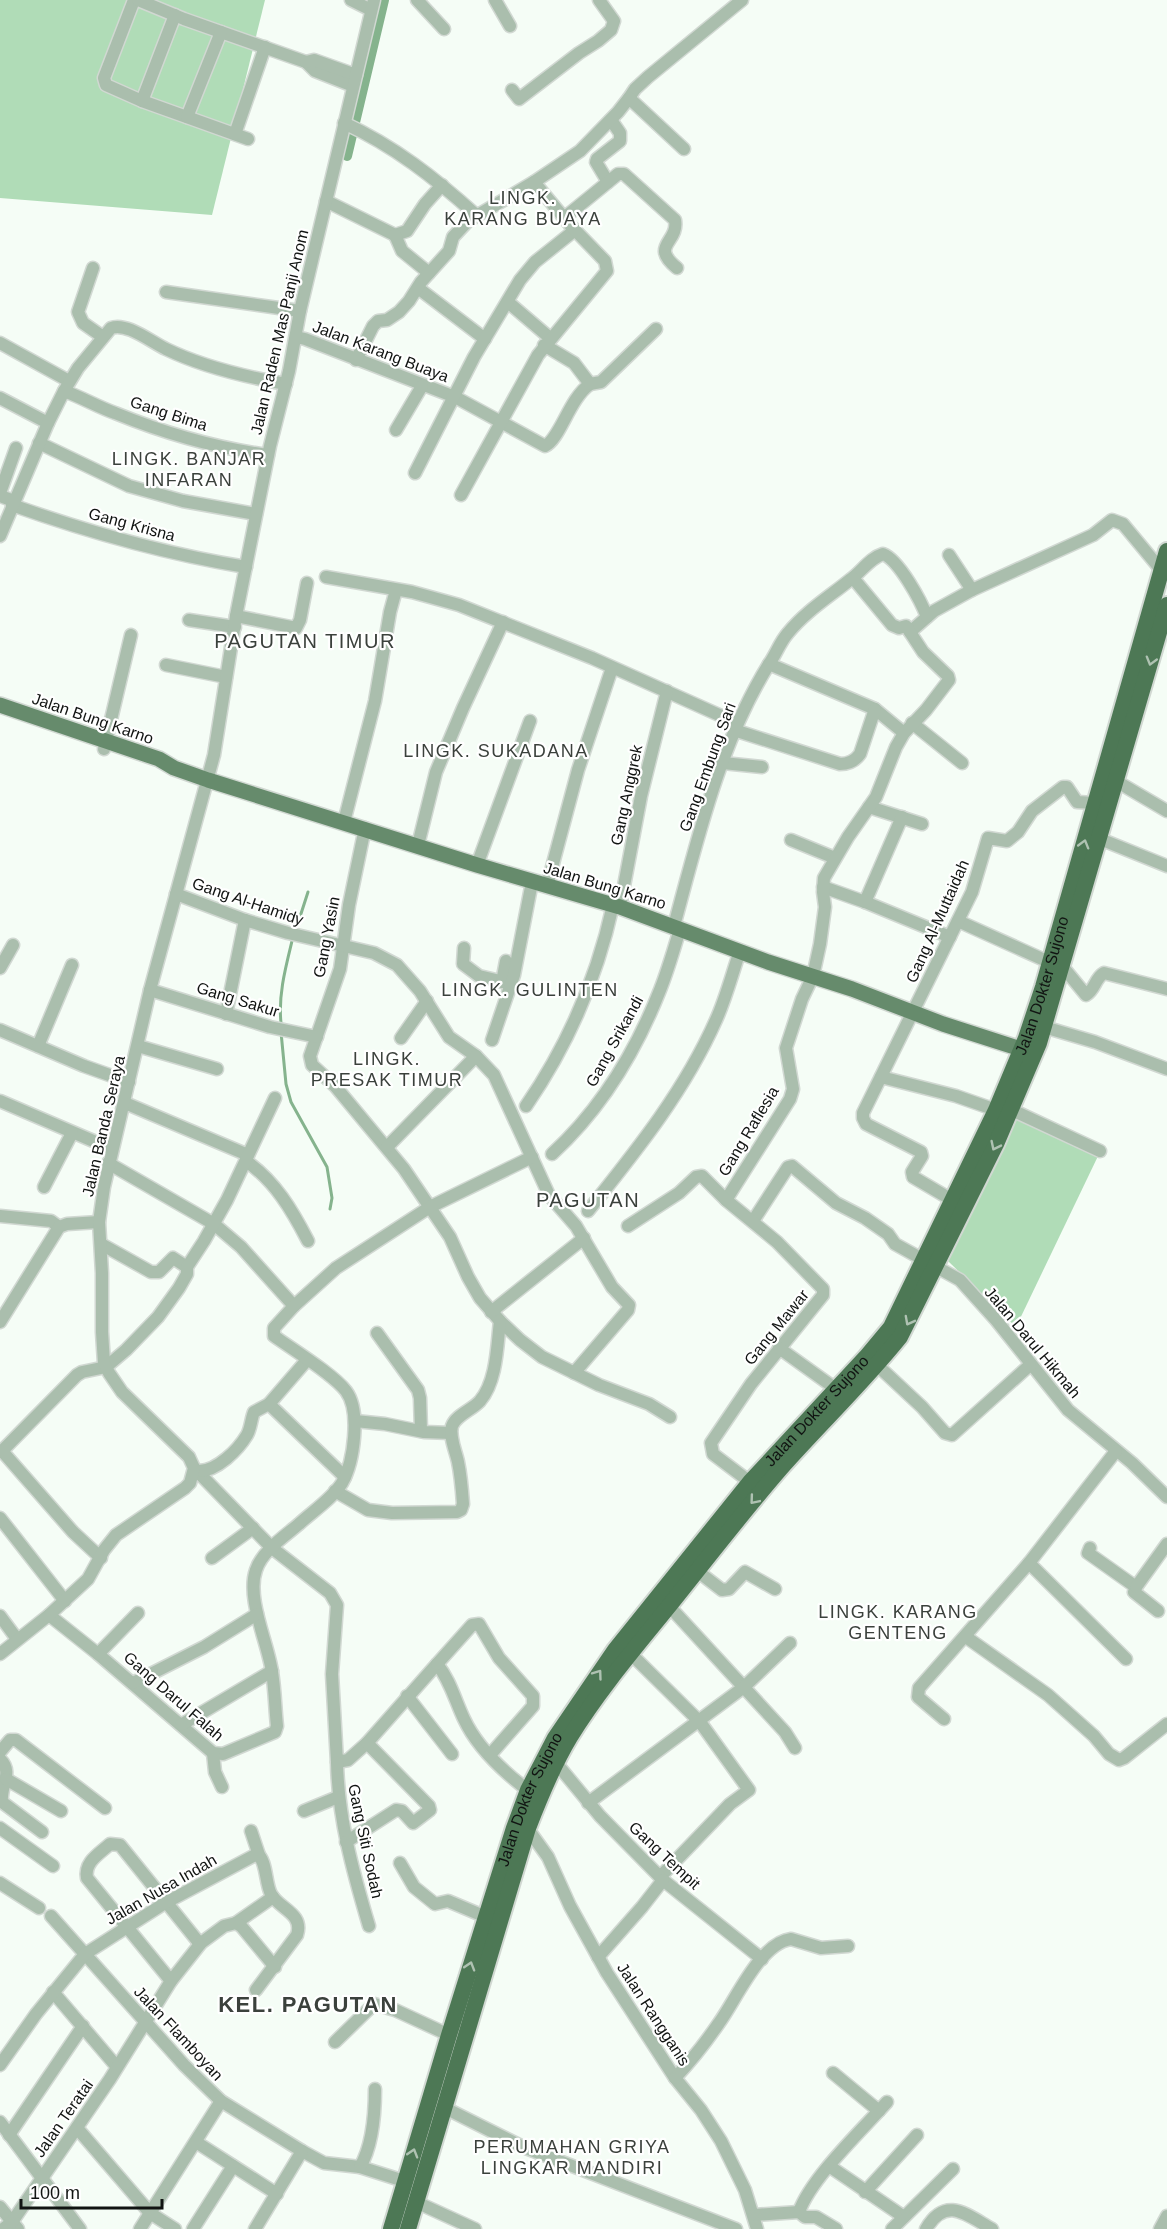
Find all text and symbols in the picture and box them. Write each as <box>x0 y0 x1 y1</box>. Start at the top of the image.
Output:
district label: LINGK. KARANG BUAYA <box>444 188 602 229</box>
street label: Jalan Raden Mas Panji Anom <box>248 228 311 436</box>
street label: Jalan Karang Buaya <box>311 318 451 385</box>
street label: Gang Bima <box>128 393 210 434</box>
district label: LINGK. BANJAR INFARAN <box>112 449 266 490</box>
street label: Gang Krisna <box>87 505 177 544</box>
district label: PAGUTAN TIMUR <box>214 630 396 652</box>
one-way arrow <box>1146 655 1158 666</box>
street label: Jalan Bung Karno <box>30 690 156 747</box>
street label: Gang Embung Sari <box>676 700 739 834</box>
district label: LINGK. SUKADANA <box>403 741 589 761</box>
street label: Gang Anggrek <box>608 742 646 847</box>
one-way arrow <box>1076 839 1089 849</box>
street label: Gang Al-Muttaidah <box>903 857 972 985</box>
street label: Jalan Bung Karno <box>542 859 668 912</box>
street label: Gang Al-Hamidy <box>190 874 306 928</box>
street label: Gang Yasin <box>310 895 343 979</box>
street label: Jalan Dokter Sujono <box>1012 914 1072 1057</box>
street label: Gang Sakur <box>195 979 282 1020</box>
district label: LINGK. GULINTEN <box>441 980 619 1000</box>
street label: Gang Srikandi <box>582 993 646 1090</box>
district label: LINGK. PRESAK TIMUR <box>311 1049 463 1090</box>
street label: Jalan Banda Seraya <box>79 1054 128 1198</box>
street label: Gang Raflesia <box>715 1083 782 1179</box>
one-way arrow <box>990 1140 1002 1151</box>
district label: PAGUTAN <box>536 1189 640 1211</box>
street label: Jalan Darul Hikmah <box>981 1283 1084 1401</box>
street label: Gang Mawar <box>741 1286 812 1368</box>
one-way arrow <box>905 1315 916 1325</box>
street label: Jalan Dokter Sujono <box>761 1352 872 1470</box>
one-way arrow <box>751 1493 762 1504</box>
district label: LINGK. KARANG GENTENG <box>818 1602 978 1643</box>
street label: Gang Darul Falah <box>120 1649 227 1744</box>
one-way arrow <box>591 1670 602 1681</box>
street label: Jalan Dokter Sujono <box>495 1729 566 1868</box>
street label: Gang Siti Sodah <box>345 1782 386 1900</box>
street label: Gang Tempit <box>626 1818 704 1893</box>
street label: Jalan Nusa Indah <box>103 1851 219 1928</box>
street label: Jalan Rangganis <box>614 1960 693 2069</box>
one-way arrow <box>463 1961 475 1972</box>
street label: Jalan Flamboyan <box>131 1983 226 2084</box>
district label: KEL. PAGUTAN <box>218 1992 398 2017</box>
street label: Jalan Teratai <box>31 2076 96 2160</box>
district label: PERUMAHAN GRIYA LINGKAR MANDIRI <box>473 2137 671 2178</box>
one-way arrow <box>406 2148 418 2159</box>
scale bar <box>21 2172 162 2210</box>
text: 100 m <box>30 2183 80 2203</box>

